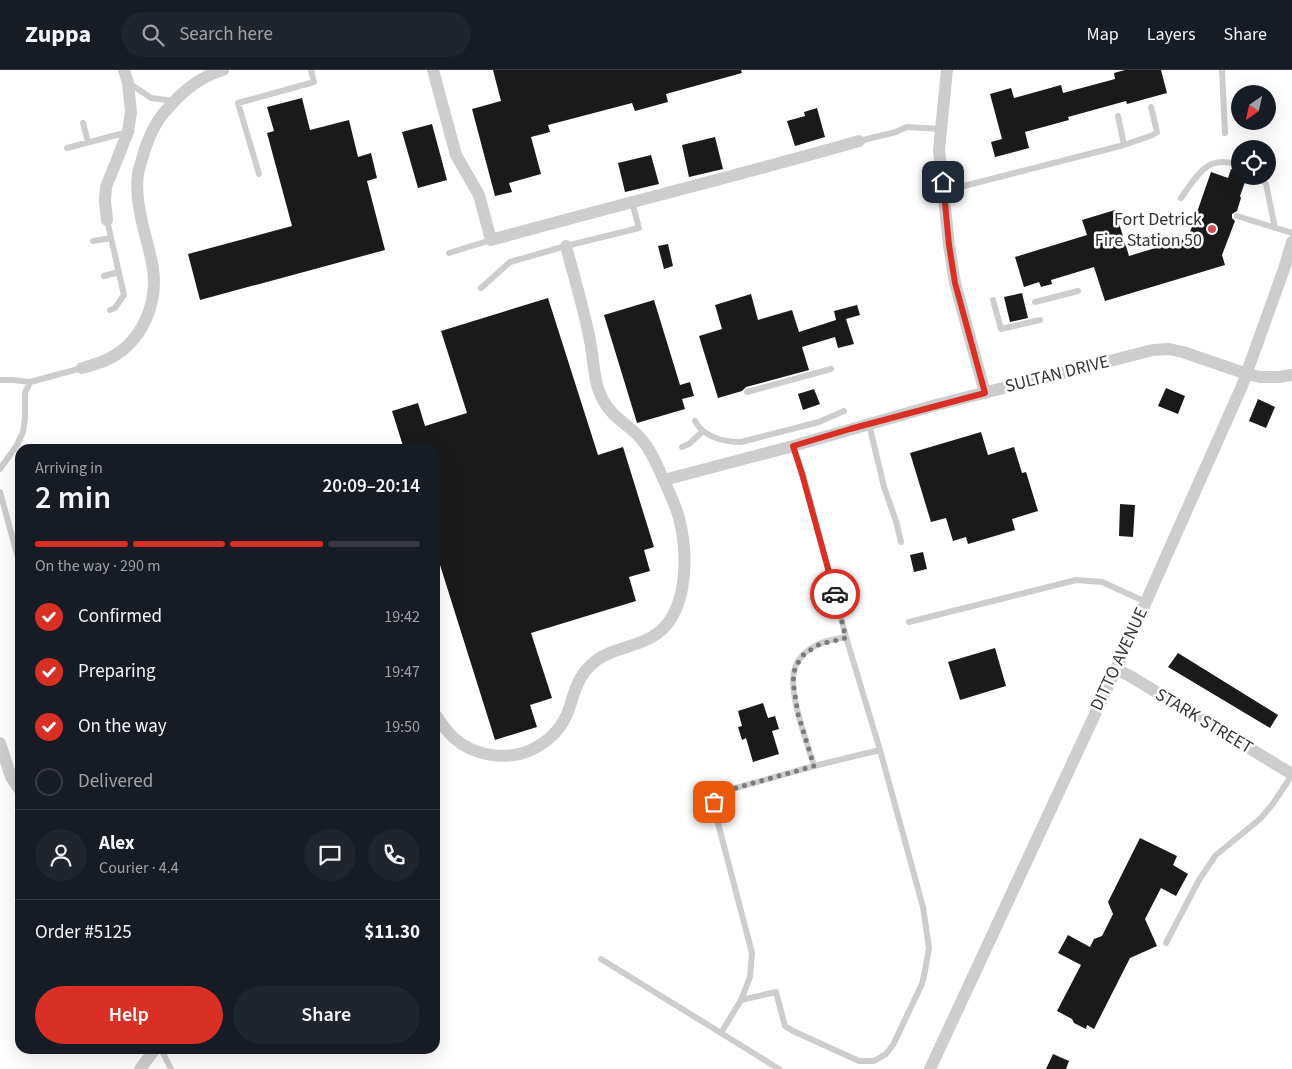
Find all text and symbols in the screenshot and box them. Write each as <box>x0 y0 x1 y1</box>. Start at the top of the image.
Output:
search box <box>121 12 471 57</box>
text: Zuppa <box>25 17 91 52</box>
icon: search <box>139 21 167 49</box>
text: Search here <box>179 21 273 48</box>
text: Map <box>1087 22 1119 47</box>
text: Layers <box>1147 22 1196 47</box>
text: Share <box>1224 22 1267 47</box>
north arrow <box>1231 85 1276 130</box>
map controls <box>1231 85 1276 185</box>
button: locate <box>1231 140 1276 185</box>
pin <box>922 161 964 203</box>
icon: home <box>929 168 957 196</box>
place label: Fort Detrick Fire Station 50 <box>1095 207 1202 253</box>
marker: Fort Detrick Fire Station 50 <box>1206 223 1218 235</box>
street label: SULTAN DRIVE <box>1002 349 1112 399</box>
text: Arriving in <box>35 457 103 479</box>
text: 20:09–20:14 <box>322 473 420 500</box>
text: 2 min <box>35 475 111 521</box>
text: On the way · 290 m <box>35 555 160 577</box>
courier <box>810 569 860 619</box>
icon: car <box>821 580 849 608</box>
icon: check <box>35 603 63 631</box>
text: Confirmed <box>78 603 162 630</box>
street label: DITTO AVENUE <box>1084 603 1154 715</box>
text: 19:42 <box>384 606 420 628</box>
icon: check <box>35 658 63 686</box>
text: Preparing <box>78 658 156 685</box>
text: 19:47 <box>384 661 420 683</box>
street label: STARK STREET <box>1150 682 1258 760</box>
icon: check <box>35 713 63 741</box>
text: On the way <box>78 713 167 740</box>
text: 19:50 <box>384 716 420 738</box>
text: Delivered <box>78 768 153 795</box>
pin <box>693 781 735 823</box>
icon: bag <box>700 788 728 816</box>
button: person <box>35 829 87 881</box>
button: chat <box>304 829 356 881</box>
button: phone <box>368 829 420 881</box>
text: Alex <box>99 830 135 857</box>
text: Courier · 4.4 <box>99 857 179 879</box>
text: Order #5125 <box>35 919 132 946</box>
text: $11.30 <box>364 919 420 946</box>
button: Help <box>35 986 223 1044</box>
button: Share <box>233 986 420 1044</box>

